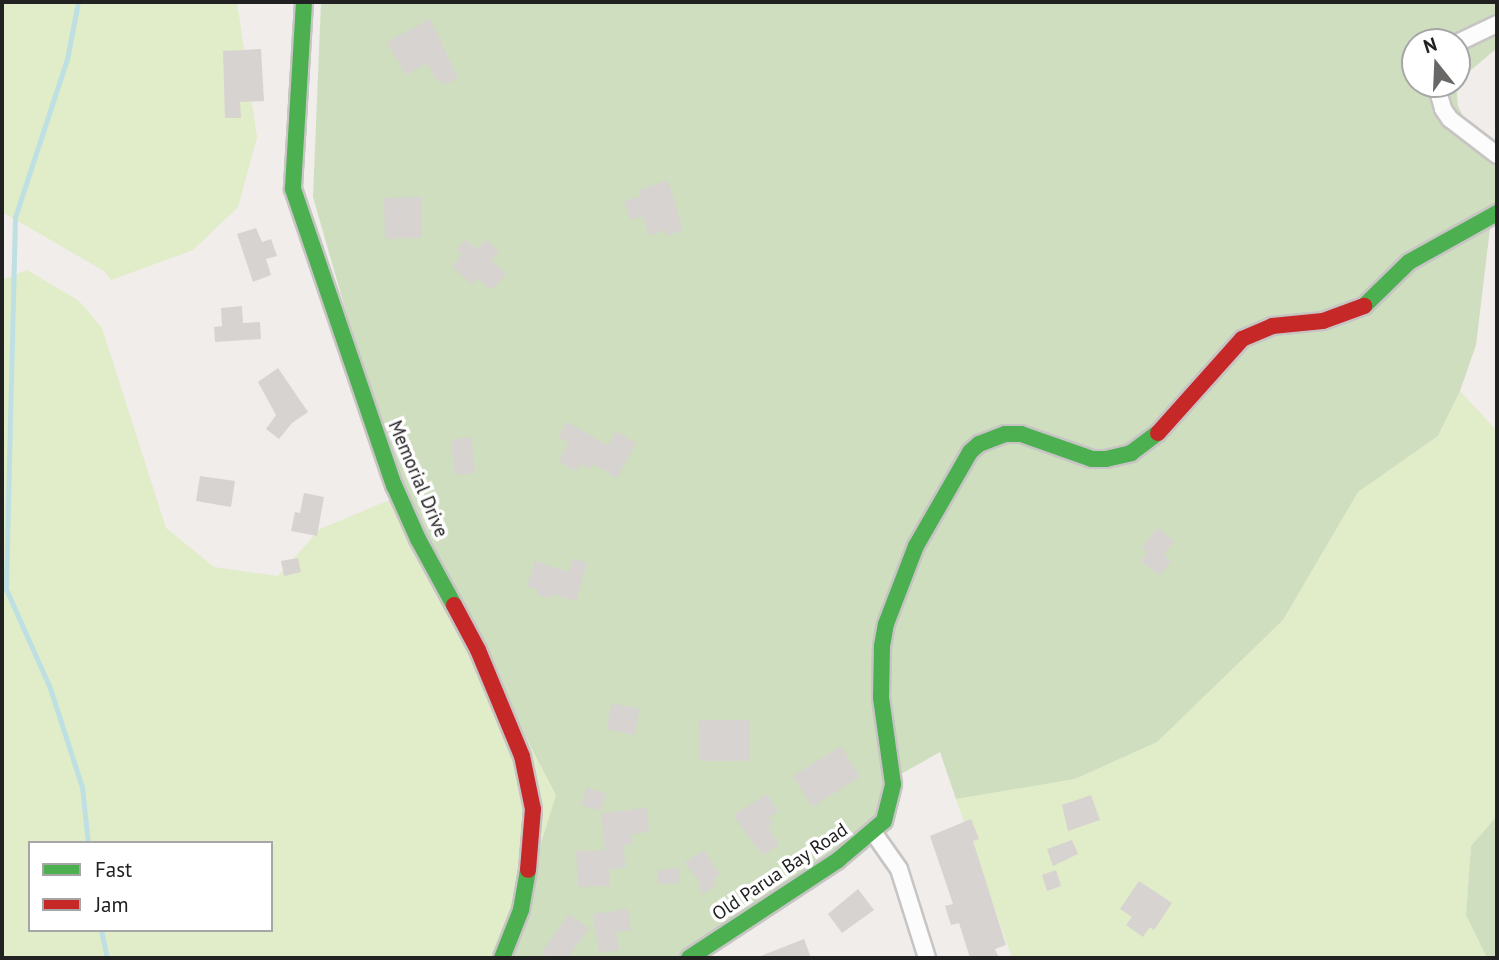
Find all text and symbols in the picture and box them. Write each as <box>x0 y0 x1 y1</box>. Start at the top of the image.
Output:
north arrow <box>1401 28 1471 98</box>
text: N <box>1420 32 1440 58</box>
street label: Memorial Drive <box>383 417 453 541</box>
street label: Old Parua Bay Road <box>708 818 852 926</box>
legend <box>28 841 273 932</box>
text: Fast <box>95 856 132 883</box>
text: Jam <box>95 891 129 918</box>

